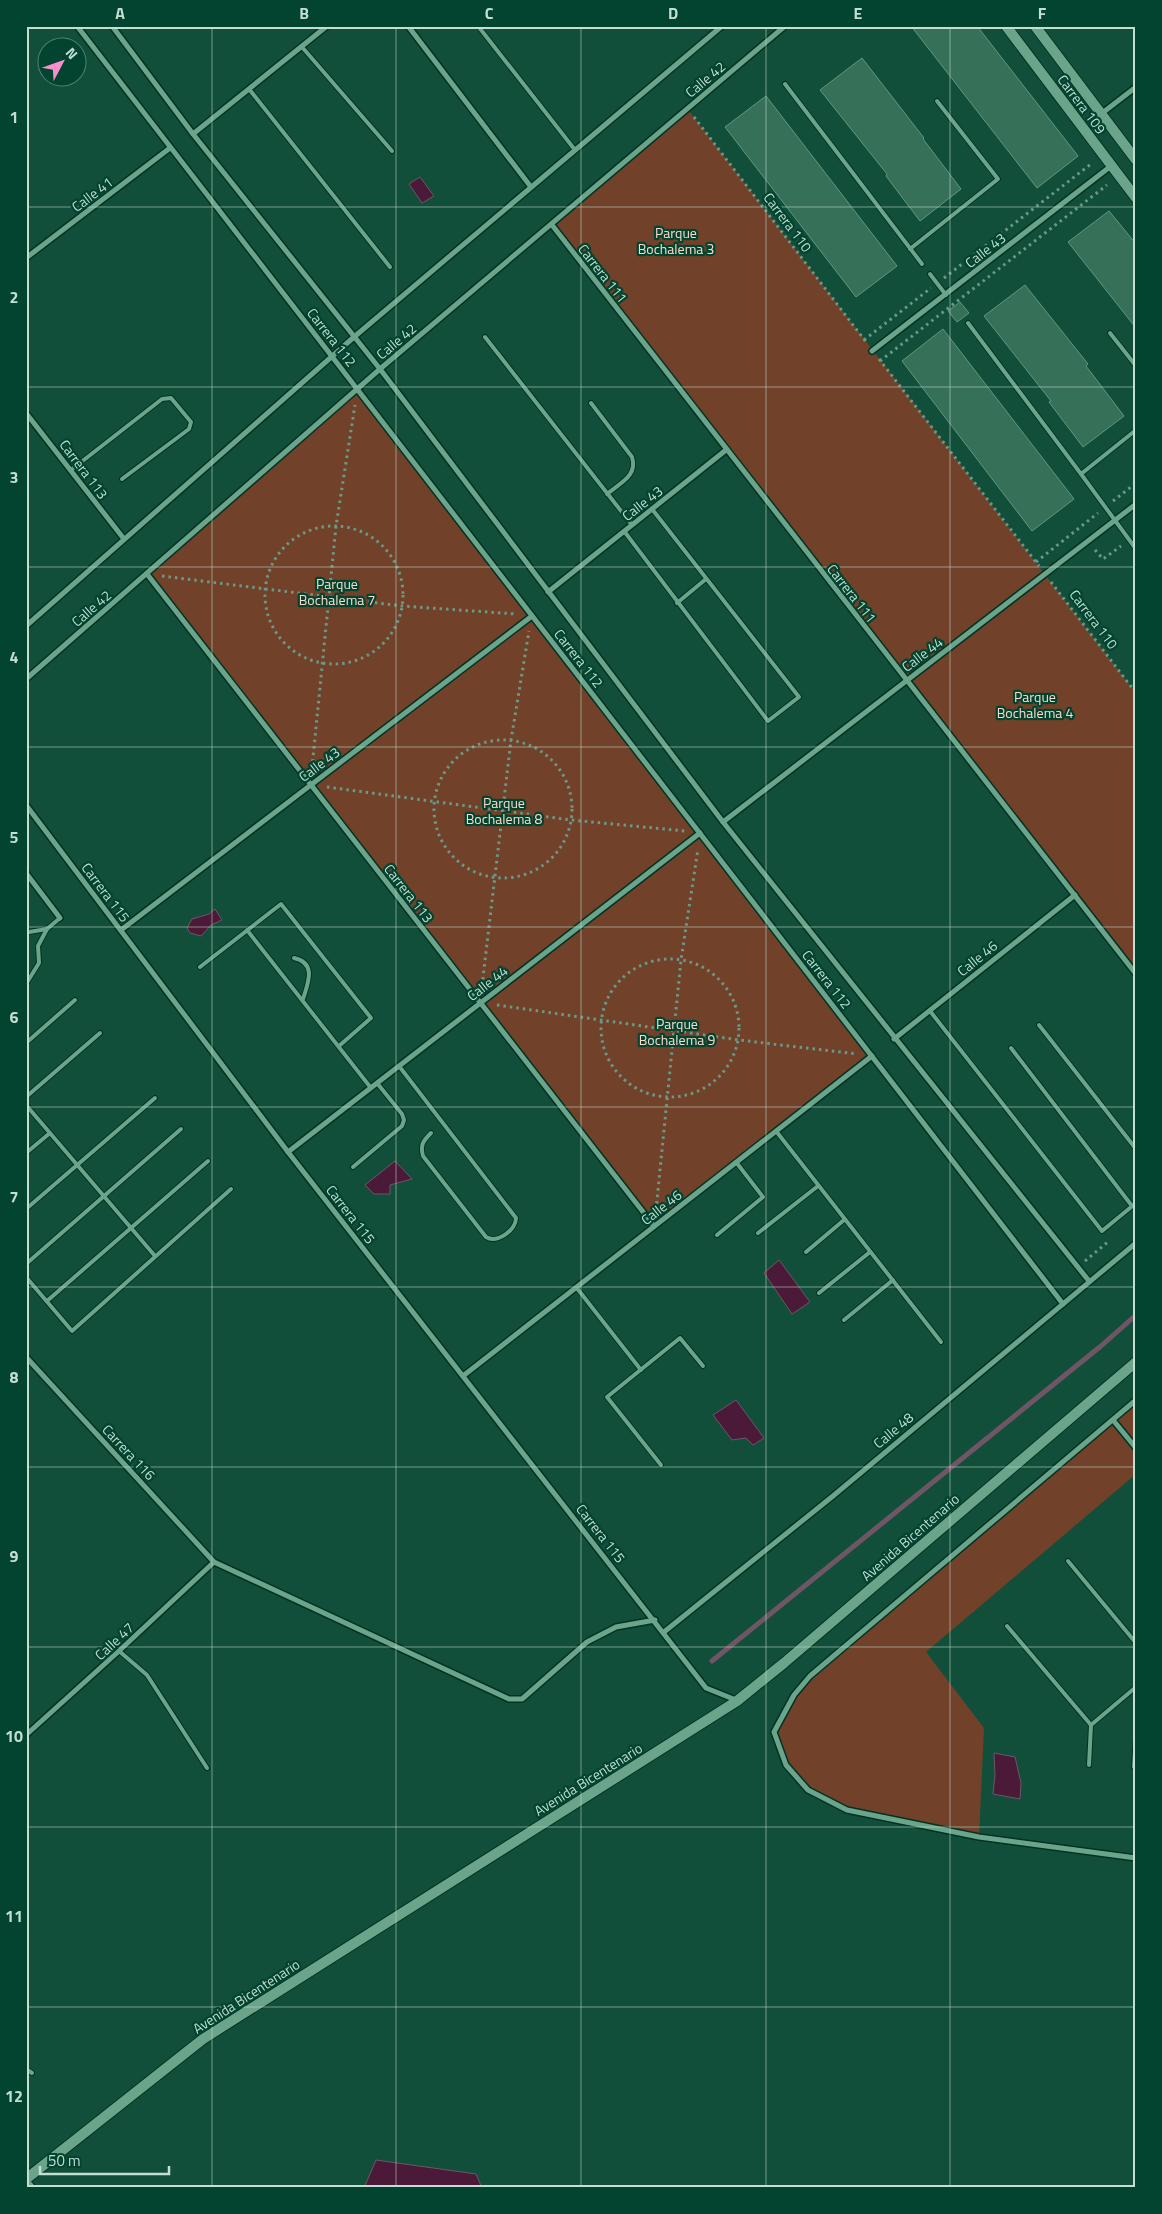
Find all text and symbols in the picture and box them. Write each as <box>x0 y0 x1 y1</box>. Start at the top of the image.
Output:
text: A <box>115 1 125 25</box>
text: B <box>299 1 309 25</box>
text: C <box>485 1 494 25</box>
text: D <box>668 1 678 25</box>
text: E <box>854 1 863 25</box>
text: F <box>1038 1 1047 25</box>
north arrow <box>38 38 88 88</box>
text: N <box>61 43 83 64</box>
street label: Calle 42 <box>680 56 730 102</box>
street label: Carrera 109 <box>1053 70 1111 138</box>
text: 1 <box>10 105 18 129</box>
street label: Calle 41 <box>67 171 117 217</box>
street label: Carrera 110 <box>759 188 817 256</box>
park label: Parque Bochalema 3 <box>638 222 714 259</box>
street label: Calle 43 <box>960 227 1010 273</box>
street label: Carrera 111 <box>573 239 633 307</box>
text: 2 <box>10 285 18 309</box>
street label: Carrera 112 <box>302 303 362 371</box>
street label: Calle 42 <box>371 318 421 364</box>
street label: Carrera 113 <box>55 435 113 503</box>
text: 3 <box>10 465 18 489</box>
street label: Calle 43 <box>617 480 667 526</box>
street label: Carrera 111 <box>822 559 882 627</box>
park label: Parque Bochalema 7 <box>299 573 375 610</box>
street label: Calle 42 <box>66 585 116 631</box>
street label: Carrera 110 <box>1065 585 1123 653</box>
street label: Carrera 112 <box>549 624 609 692</box>
street label: Calle 44 <box>897 631 947 677</box>
text: 4 <box>10 645 19 669</box>
park label: Parque Bochalema 4 <box>997 686 1073 723</box>
street label: Calle 43 <box>294 741 344 787</box>
park label: Parque Bochalema 8 <box>466 792 542 829</box>
text: 5 <box>10 825 19 849</box>
street label: Carrera 115 <box>77 858 135 926</box>
street label: Carrera 113 <box>379 859 439 927</box>
street label: Calle 46 <box>952 935 1002 981</box>
street label: Carrera 112 <box>797 945 857 1013</box>
street label: Calle 44 <box>462 960 512 1006</box>
text: 6 <box>10 1005 19 1029</box>
park label: Parque Bochalema 9 <box>639 1013 715 1050</box>
street label: Carrera 115 <box>321 1180 381 1248</box>
street label: Calle 46 <box>636 1184 686 1230</box>
text: 7 <box>10 1185 18 1209</box>
text: 8 <box>10 1365 19 1389</box>
street label: Calle 48 <box>868 1407 918 1453</box>
street label: Carrera 116 <box>98 1419 161 1485</box>
street label: Avenida Bicentenario <box>856 1488 964 1586</box>
street label: Carrera 115 <box>571 1499 631 1567</box>
text: 9 <box>10 1544 19 1568</box>
street label: Calle 47 <box>90 1617 138 1665</box>
text: 10 <box>5 1724 23 1748</box>
street label: Avenida Bicentenario <box>530 1737 646 1821</box>
text: 11 <box>5 1904 23 1928</box>
street label: Avenida Bicentenario <box>188 1953 304 2039</box>
text: 12 <box>5 2084 23 2108</box>
scale bar <box>40 2144 169 2176</box>
text: 50 m <box>48 2149 81 2172</box>

